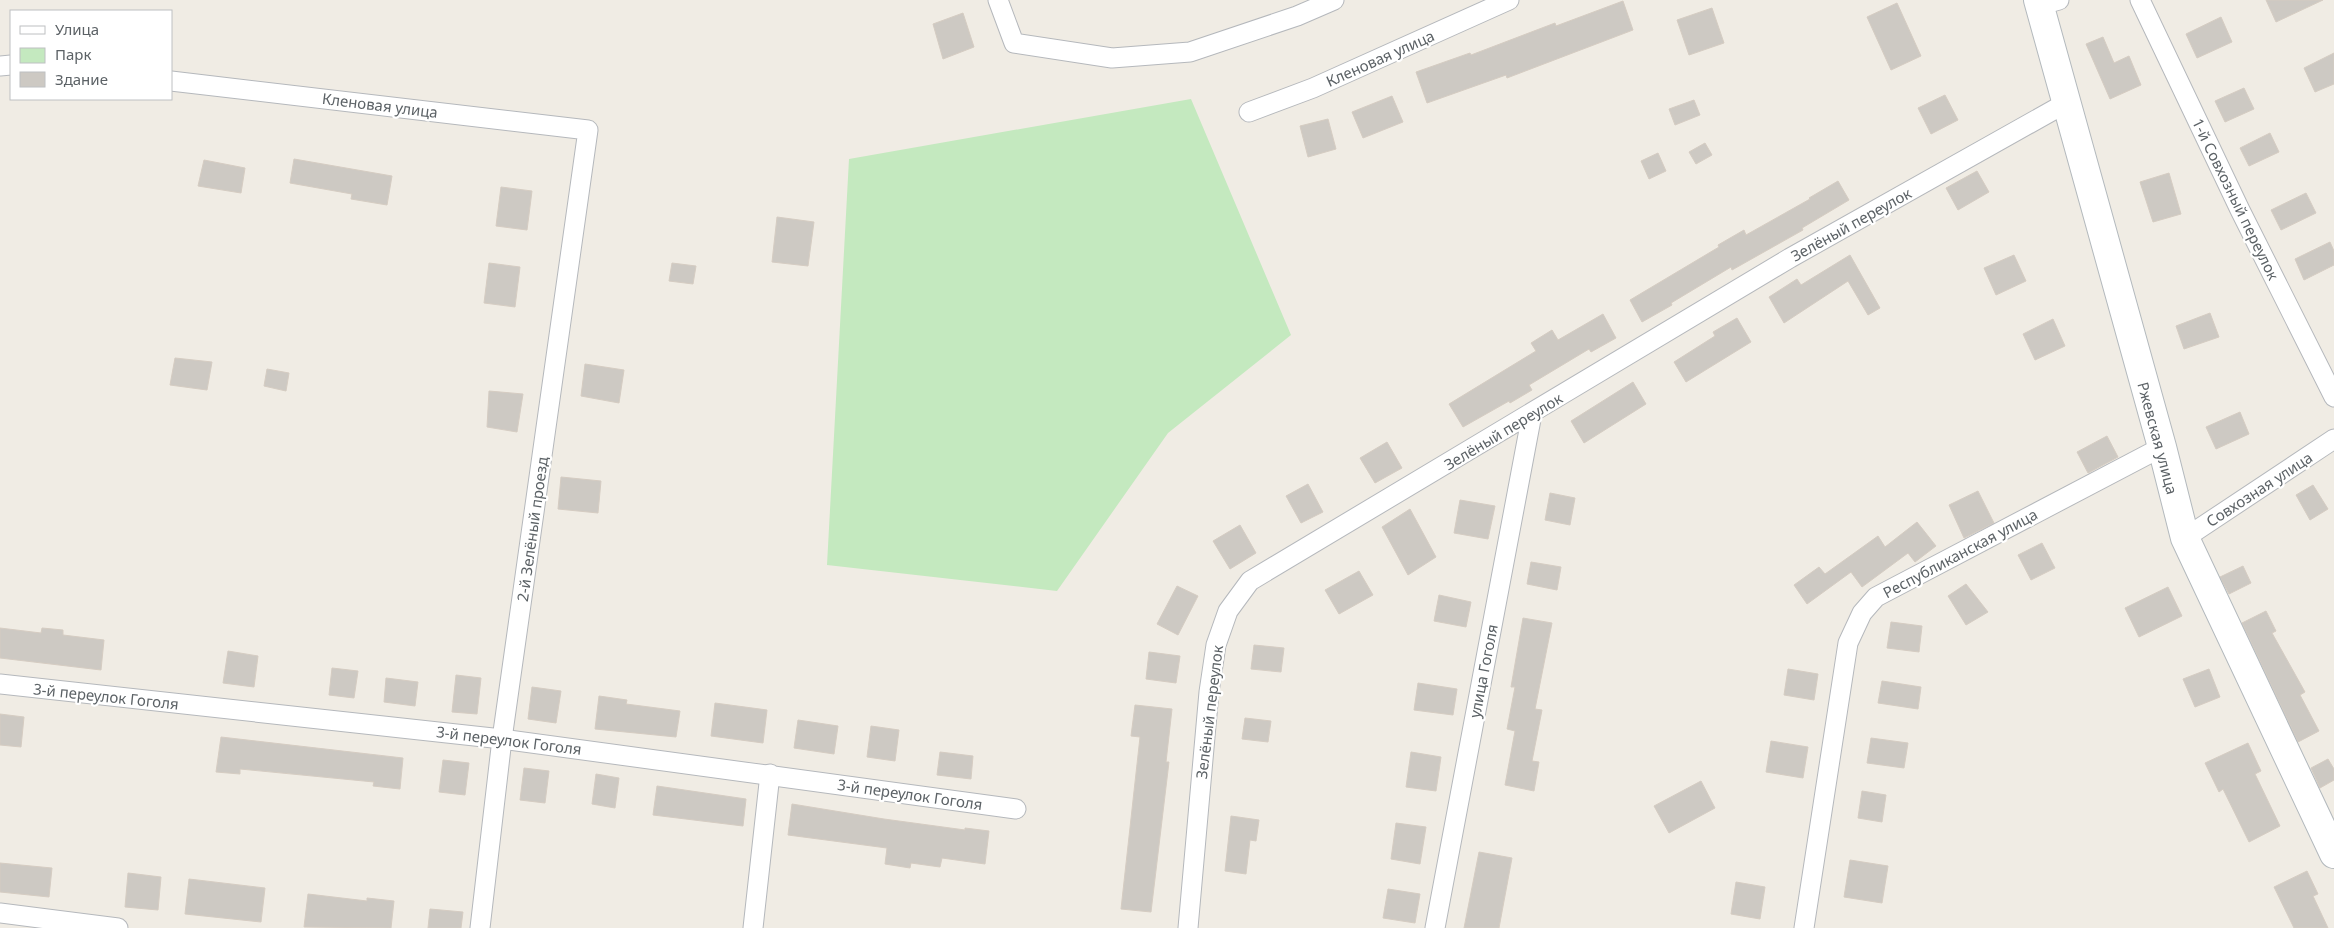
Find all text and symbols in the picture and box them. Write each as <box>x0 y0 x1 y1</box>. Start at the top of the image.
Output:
legend <box>10 10 172 100</box>
text: Улица <box>55 19 99 39</box>
street label: Кленовая улица <box>1323 25 1437 91</box>
text: Парк <box>55 44 91 64</box>
text: Здание <box>55 69 108 89</box>
street label: Кленовая улица <box>321 88 439 122</box>
street label: 1-й Совхозный переулок <box>2188 115 2284 283</box>
street label: Зелёный переулок <box>1787 183 1915 265</box>
street label: Ржевская улица <box>2133 380 2183 496</box>
street label: Зелёный переулок <box>1440 388 1566 474</box>
street label: Совхозная улица <box>2202 447 2316 531</box>
street label: 2-й Зелёный проезд <box>512 455 552 603</box>
street label: Республиканская улица <box>1879 504 2041 602</box>
street label: улица Гоголя <box>1464 622 1502 720</box>
street label: Зелёный переулок <box>1191 644 1227 780</box>
street label: 3-й переулок Гоголя <box>32 678 180 714</box>
street label: 3-й переулок Гоголя <box>435 721 583 759</box>
street label: 3-й переулок Гоголя <box>836 774 984 814</box>

